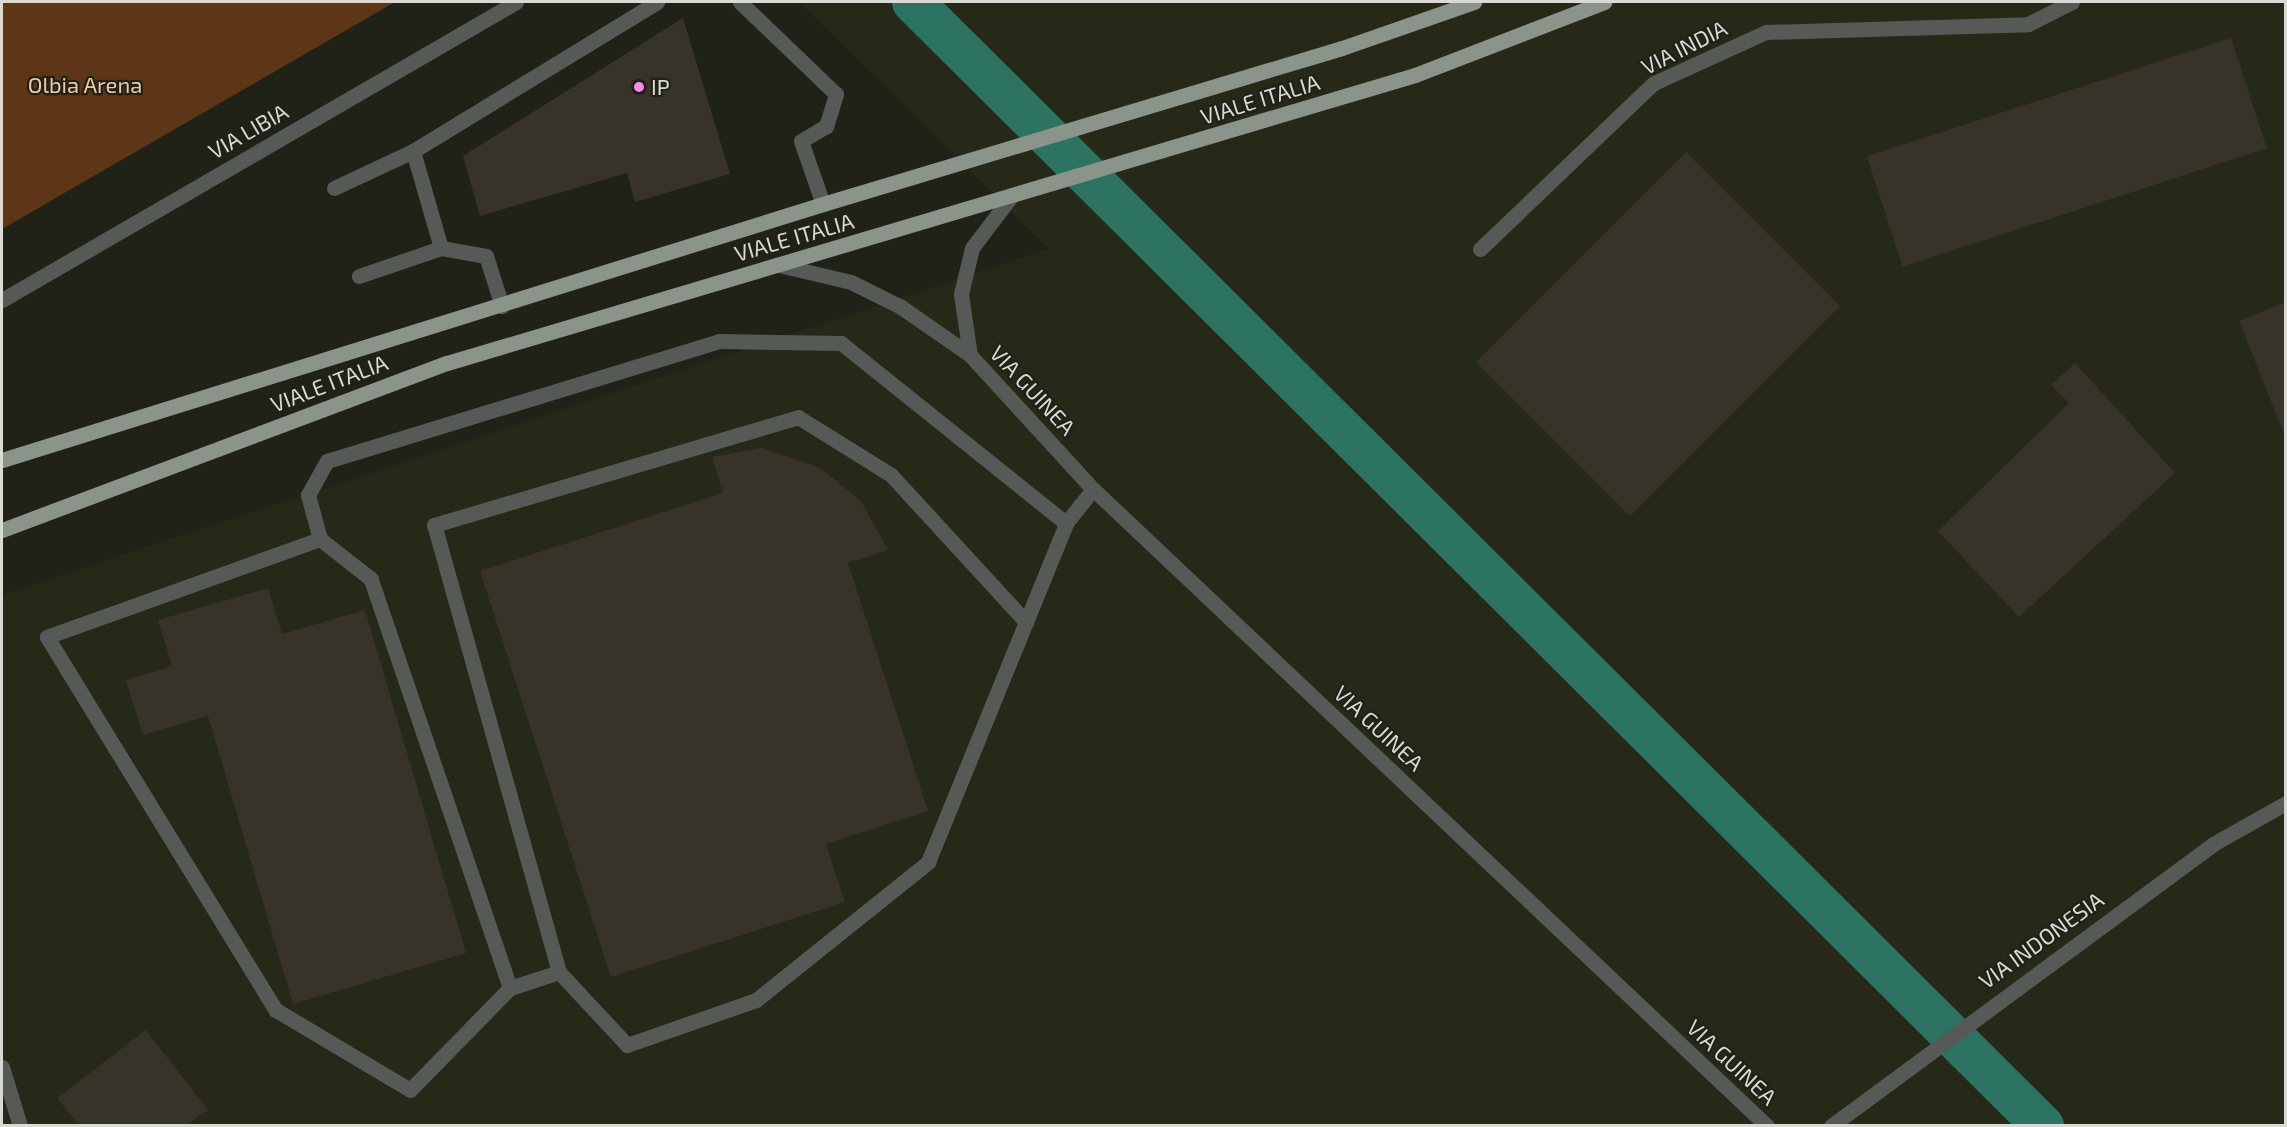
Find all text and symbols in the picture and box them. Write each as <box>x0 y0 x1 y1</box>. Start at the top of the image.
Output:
street label: VIA INDIA <box>1637 14 1731 80</box>
street label: VIALE ITALIA <box>1197 68 1323 130</box>
park label: Olbia Arena <box>27 72 143 98</box>
place label: IP <box>651 74 670 100</box>
marker: IP <box>632 80 646 94</box>
street label: VIA LIBIA <box>203 98 293 164</box>
street label: VIALE ITALIA <box>731 207 857 267</box>
street label: VIA GUINEA <box>985 339 1081 441</box>
street label: VIALE ITALIA <box>267 349 391 417</box>
street label: VIA GUINEA <box>1328 680 1430 776</box>
street label: VIA INDONESIA <box>1973 886 2109 994</box>
street label: VIA GUINEA <box>1681 1014 1783 1110</box>

